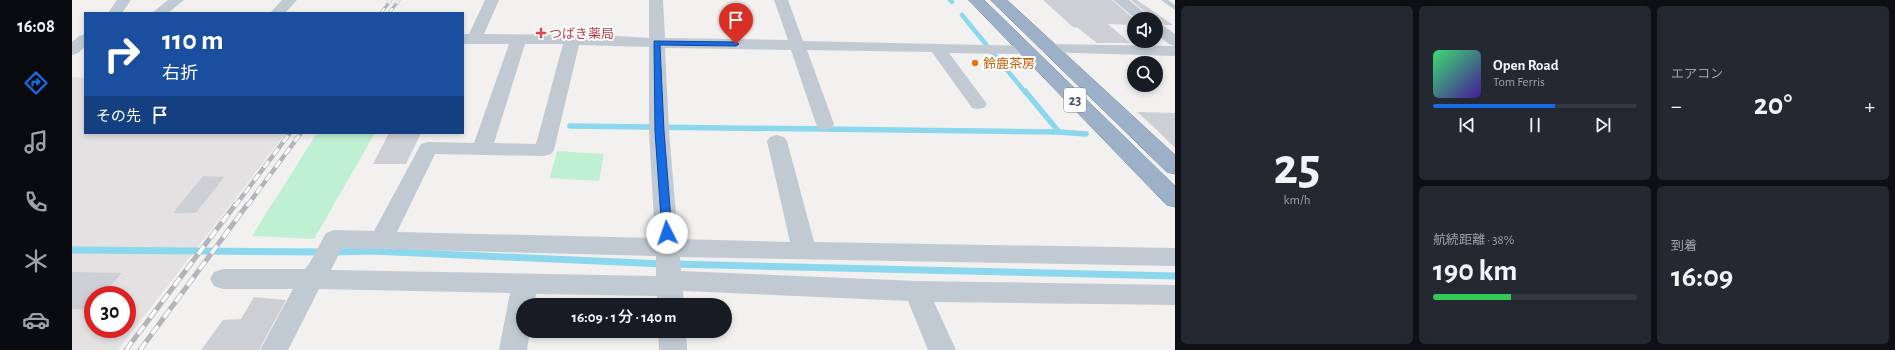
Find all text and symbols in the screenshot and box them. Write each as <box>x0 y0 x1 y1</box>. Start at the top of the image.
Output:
pin <box>719 3 753 44</box>
icon: arrive <box>725 9 747 31</box>
map controls <box>1127 12 1163 92</box>
button: sound <box>1127 12 1163 48</box>
text: 16:08 <box>17 18 55 36</box>
text: 110 m <box>162 27 224 55</box>
place label: つばき薬局 <box>549 27 614 41</box>
icon: right <box>96 28 148 80</box>
marker: つばき薬局 <box>536 28 546 38</box>
button: search <box>1127 56 1163 92</box>
place label: 鈴鹿茶房 <box>983 57 1035 71</box>
marker: 鈴鹿茶房 <box>970 58 980 68</box>
text: Open Road <box>1493 58 1559 73</box>
text: 右折 <box>162 65 198 83</box>
text: エアコン <box>1671 68 1723 81</box>
icon: directions <box>22 69 50 97</box>
text: Tom Ferris <box>1493 76 1545 89</box>
road number: 23 <box>1064 88 1086 112</box>
text: 20° <box>1754 90 1792 120</box>
text: − <box>1671 95 1682 117</box>
text: + <box>1864 95 1875 117</box>
icon: arrive <box>149 104 171 126</box>
text: その先 <box>96 109 141 124</box>
icon: previous <box>1456 114 1478 136</box>
icon: pause <box>1524 114 1546 136</box>
icon: next <box>1592 114 1614 136</box>
icon: music <box>22 128 50 156</box>
text: 25 <box>1274 141 1320 193</box>
icon: phone <box>22 188 50 216</box>
text: km/h <box>1284 194 1310 207</box>
position arrow <box>646 212 688 254</box>
text: 航続距離 · 38% <box>1433 234 1515 247</box>
text: 到着 <box>1671 240 1697 253</box>
icon: climate <box>22 247 50 275</box>
text: 190 km <box>1433 256 1518 286</box>
text: 16:09 <box>1671 262 1733 292</box>
speed limit sign: 30 <box>84 286 136 338</box>
icon: car <box>22 306 50 334</box>
text: 16:09 · 1 分 · 140 m <box>572 310 676 325</box>

